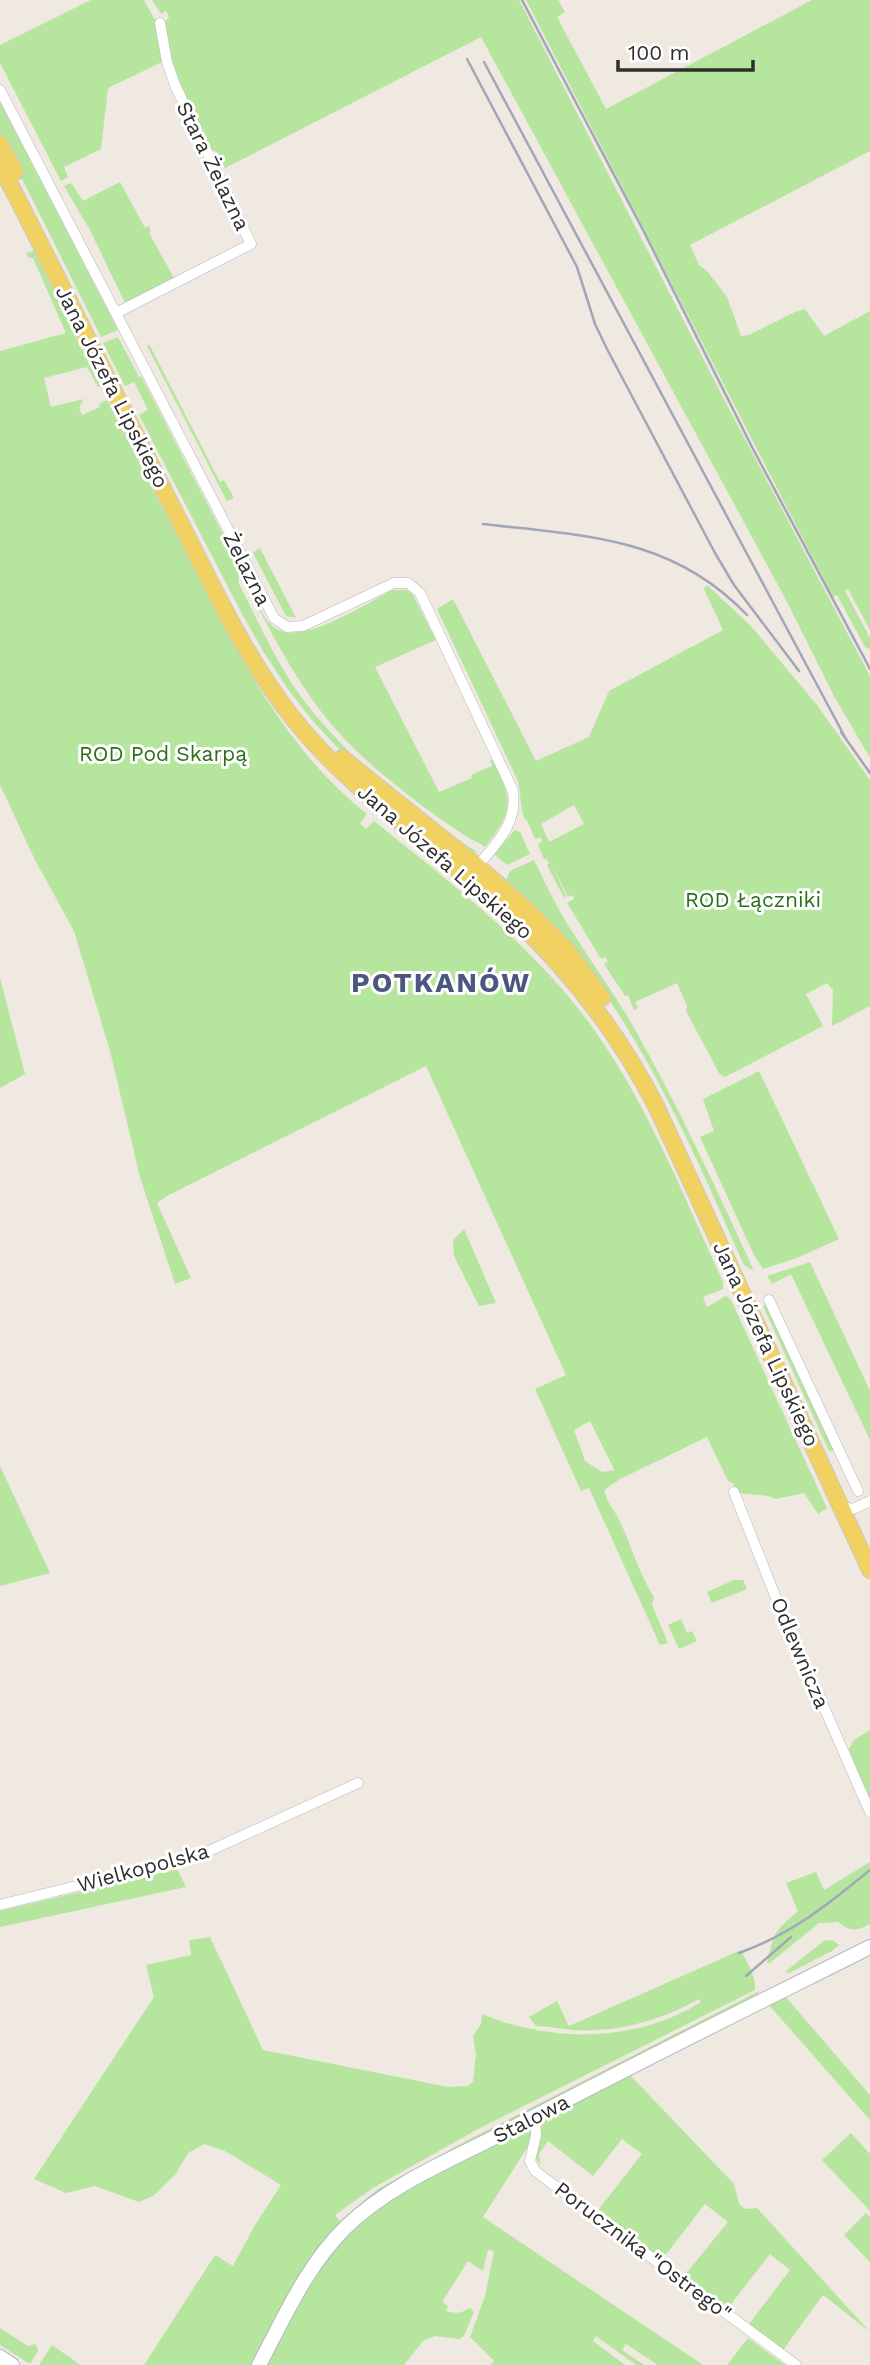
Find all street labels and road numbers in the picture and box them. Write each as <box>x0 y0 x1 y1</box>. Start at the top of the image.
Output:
street label: Stara Żelazna <box>171 97 255 234</box>
street label: Jana Józefa Lipskiego <box>51 281 174 492</box>
street label: Żelazna <box>218 528 277 610</box>
street label: Jana Józefa Lipskiego <box>353 779 538 944</box>
street label: Jana Józefa Lipskiego <box>708 1237 825 1450</box>
street label: Odlewnicza <box>766 1594 835 1712</box>
street label: Wielkopolska <box>74 1838 212 1897</box>
street label: Stalowa <box>489 2089 573 2148</box>
street label: Porucznika "Ostrego" <box>550 2176 737 2325</box>

